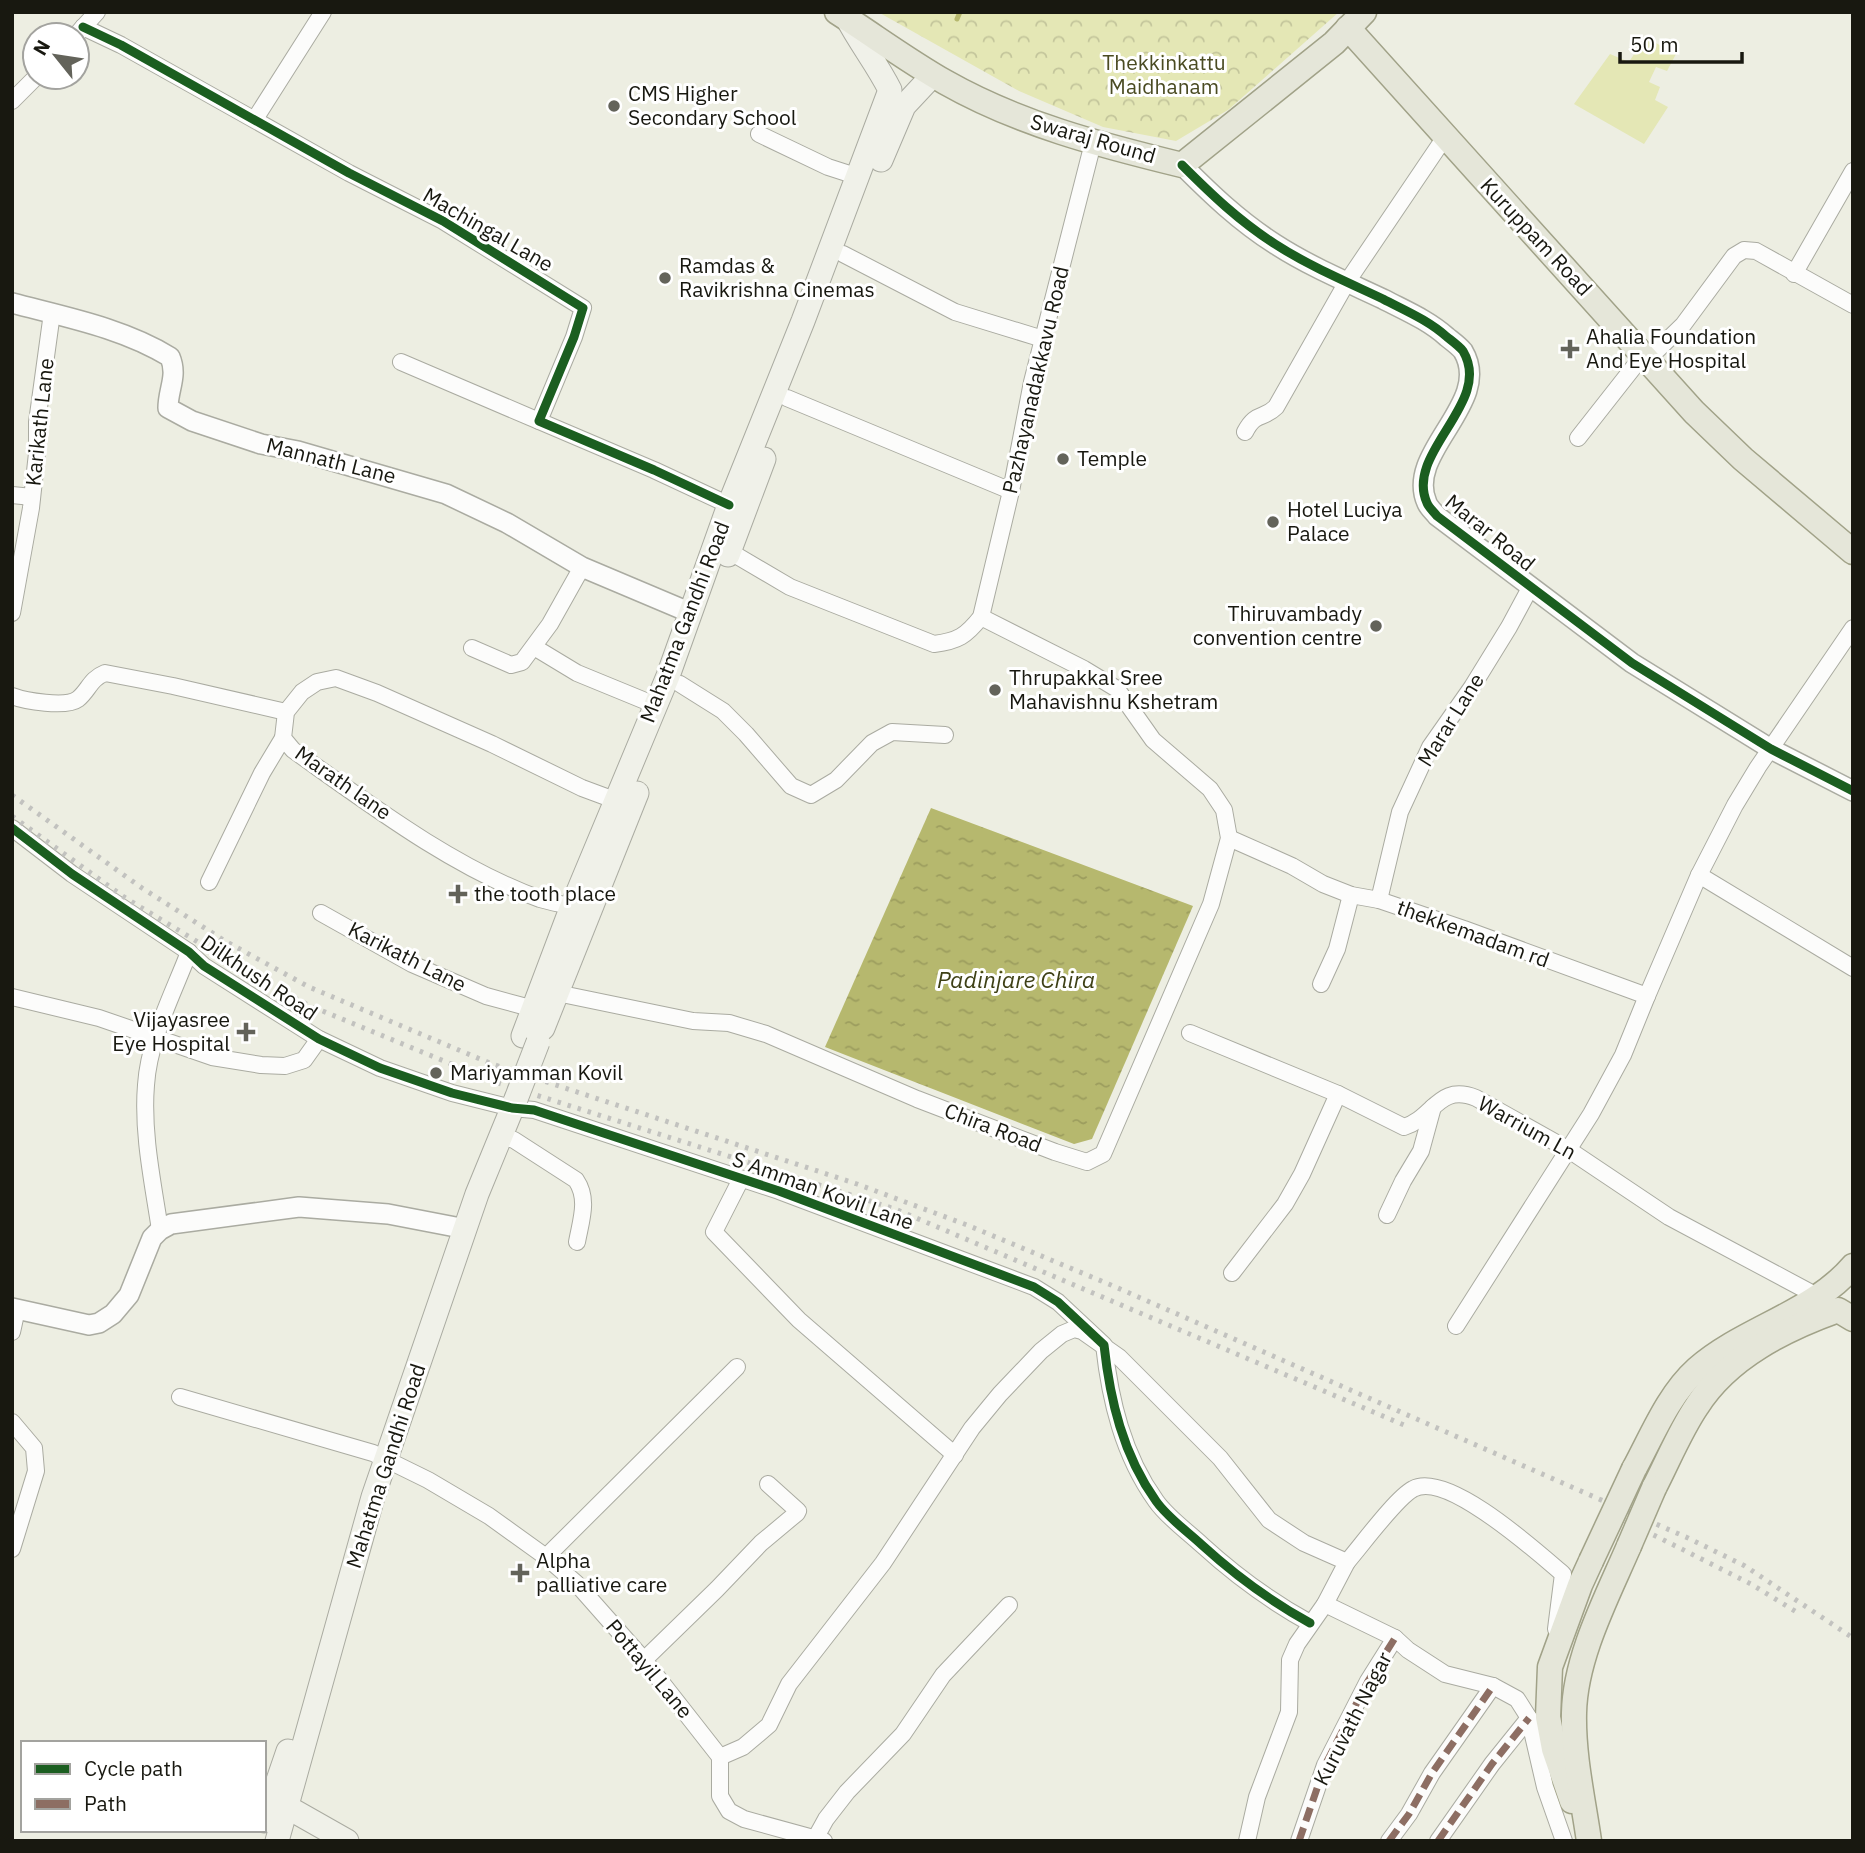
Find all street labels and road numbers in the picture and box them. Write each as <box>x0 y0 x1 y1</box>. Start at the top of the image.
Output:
street label: Swaraj Round <box>1027 107 1159 169</box>
street label: Kuruppam Road <box>1475 171 1599 301</box>
street label: Machingal Lane <box>418 181 559 278</box>
street label: Pazhayanadakkavu Road <box>995 263 1075 496</box>
street label: Karikath Lane <box>18 356 60 487</box>
street label: Mannath Lane <box>263 430 399 490</box>
street label: Marar Road <box>1440 487 1541 577</box>
street label: Mahatma Gandhi Road <box>633 517 735 726</box>
street label: Marar Lane <box>1410 668 1490 771</box>
street label: Marath lane <box>290 739 397 826</box>
street label: thekkemadam rd <box>1393 893 1553 974</box>
street label: Karikath Lane <box>344 914 471 998</box>
street label: Dilkhush Road <box>196 928 324 1027</box>
street label: Warrium Ln <box>1473 1089 1582 1166</box>
street label: Chira Road <box>941 1096 1046 1158</box>
street label: S Amman Kovil Lane <box>729 1144 918 1236</box>
street label: Mahatma Gandhi Road <box>339 1360 431 1572</box>
street label: Pottayil Lane <box>600 1613 699 1724</box>
street label: Kuruvath Nagar <box>1306 1647 1398 1790</box>

